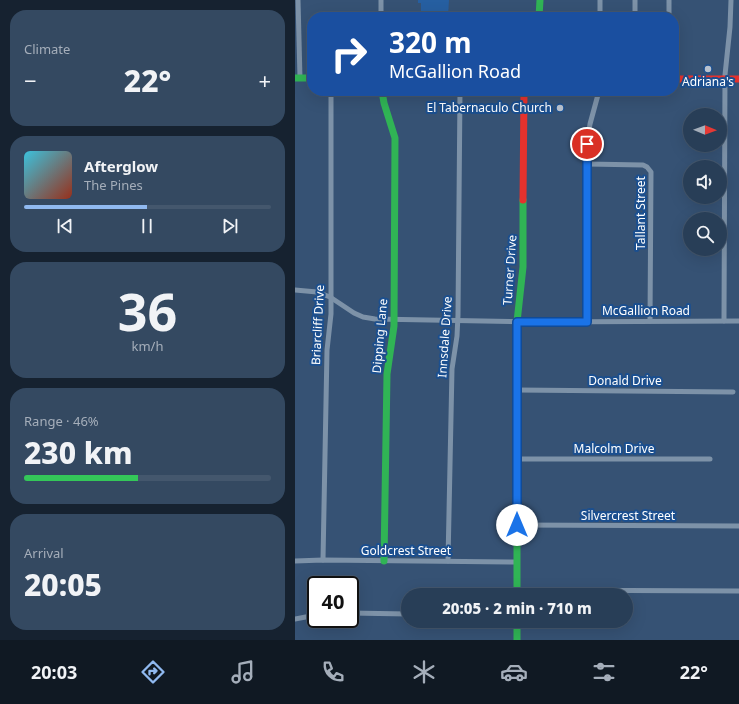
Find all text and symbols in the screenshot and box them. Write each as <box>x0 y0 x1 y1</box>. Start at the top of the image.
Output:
text: 320 m <box>389 23 472 61</box>
icon: right <box>323 28 375 80</box>
text: Climate <box>24 40 70 58</box>
text: McGallion Road <box>389 59 521 83</box>
text: 22° <box>124 60 171 101</box>
marker: Adriana's <box>703 64 713 74</box>
text: − <box>24 65 37 95</box>
text: + <box>258 65 271 95</box>
place label: Adriana's <box>682 73 734 90</box>
place label: El Tabernaculo Church <box>426 99 552 116</box>
marker: El Tabernaculo Church <box>555 103 565 113</box>
north arrow <box>683 108 727 152</box>
map controls <box>683 108 727 256</box>
pin <box>570 127 604 161</box>
icon: arrive <box>576 133 598 155</box>
text: Afterglow <box>84 156 158 176</box>
button: sound <box>683 160 727 204</box>
street label: Tallant Street <box>632 175 649 250</box>
text: The Pines <box>84 176 143 194</box>
button: search <box>683 212 727 256</box>
icon: previous <box>54 215 76 237</box>
icon: pause <box>136 215 158 237</box>
icon: next <box>219 215 241 237</box>
street label: Turner Drive <box>499 234 520 306</box>
text: 36 <box>118 275 177 346</box>
street label: Briarcliff Drive <box>307 284 328 366</box>
street label: Innsdale Drive <box>433 296 456 378</box>
street label: Dipping Lane <box>368 298 391 374</box>
street label: McGallion Road <box>602 302 690 319</box>
text: km/h <box>132 337 163 355</box>
street label: Donald Drive <box>588 372 662 389</box>
text: Range · 46% <box>24 412 99 430</box>
text: 230 km <box>24 432 133 473</box>
street label: Malcolm Drive <box>574 440 655 457</box>
position arrow <box>496 504 538 546</box>
street label: Silvercrest Street <box>581 507 676 524</box>
street label: Goldcrest Street <box>361 542 452 559</box>
text: Arrival <box>24 544 64 562</box>
text: 20:05 <box>24 564 102 605</box>
speed limit sign: 40 <box>307 576 359 628</box>
text: 20:05 · 2 min · 710 m <box>442 598 592 618</box>
icon: directions <box>139 658 167 686</box>
icon: music <box>229 658 257 686</box>
icon: phone <box>319 658 347 686</box>
icon: climate <box>410 658 438 686</box>
icon: car <box>500 658 528 686</box>
icon: filters <box>590 658 618 686</box>
text: 20:03 <box>31 660 77 684</box>
text: 22° <box>680 660 708 684</box>

